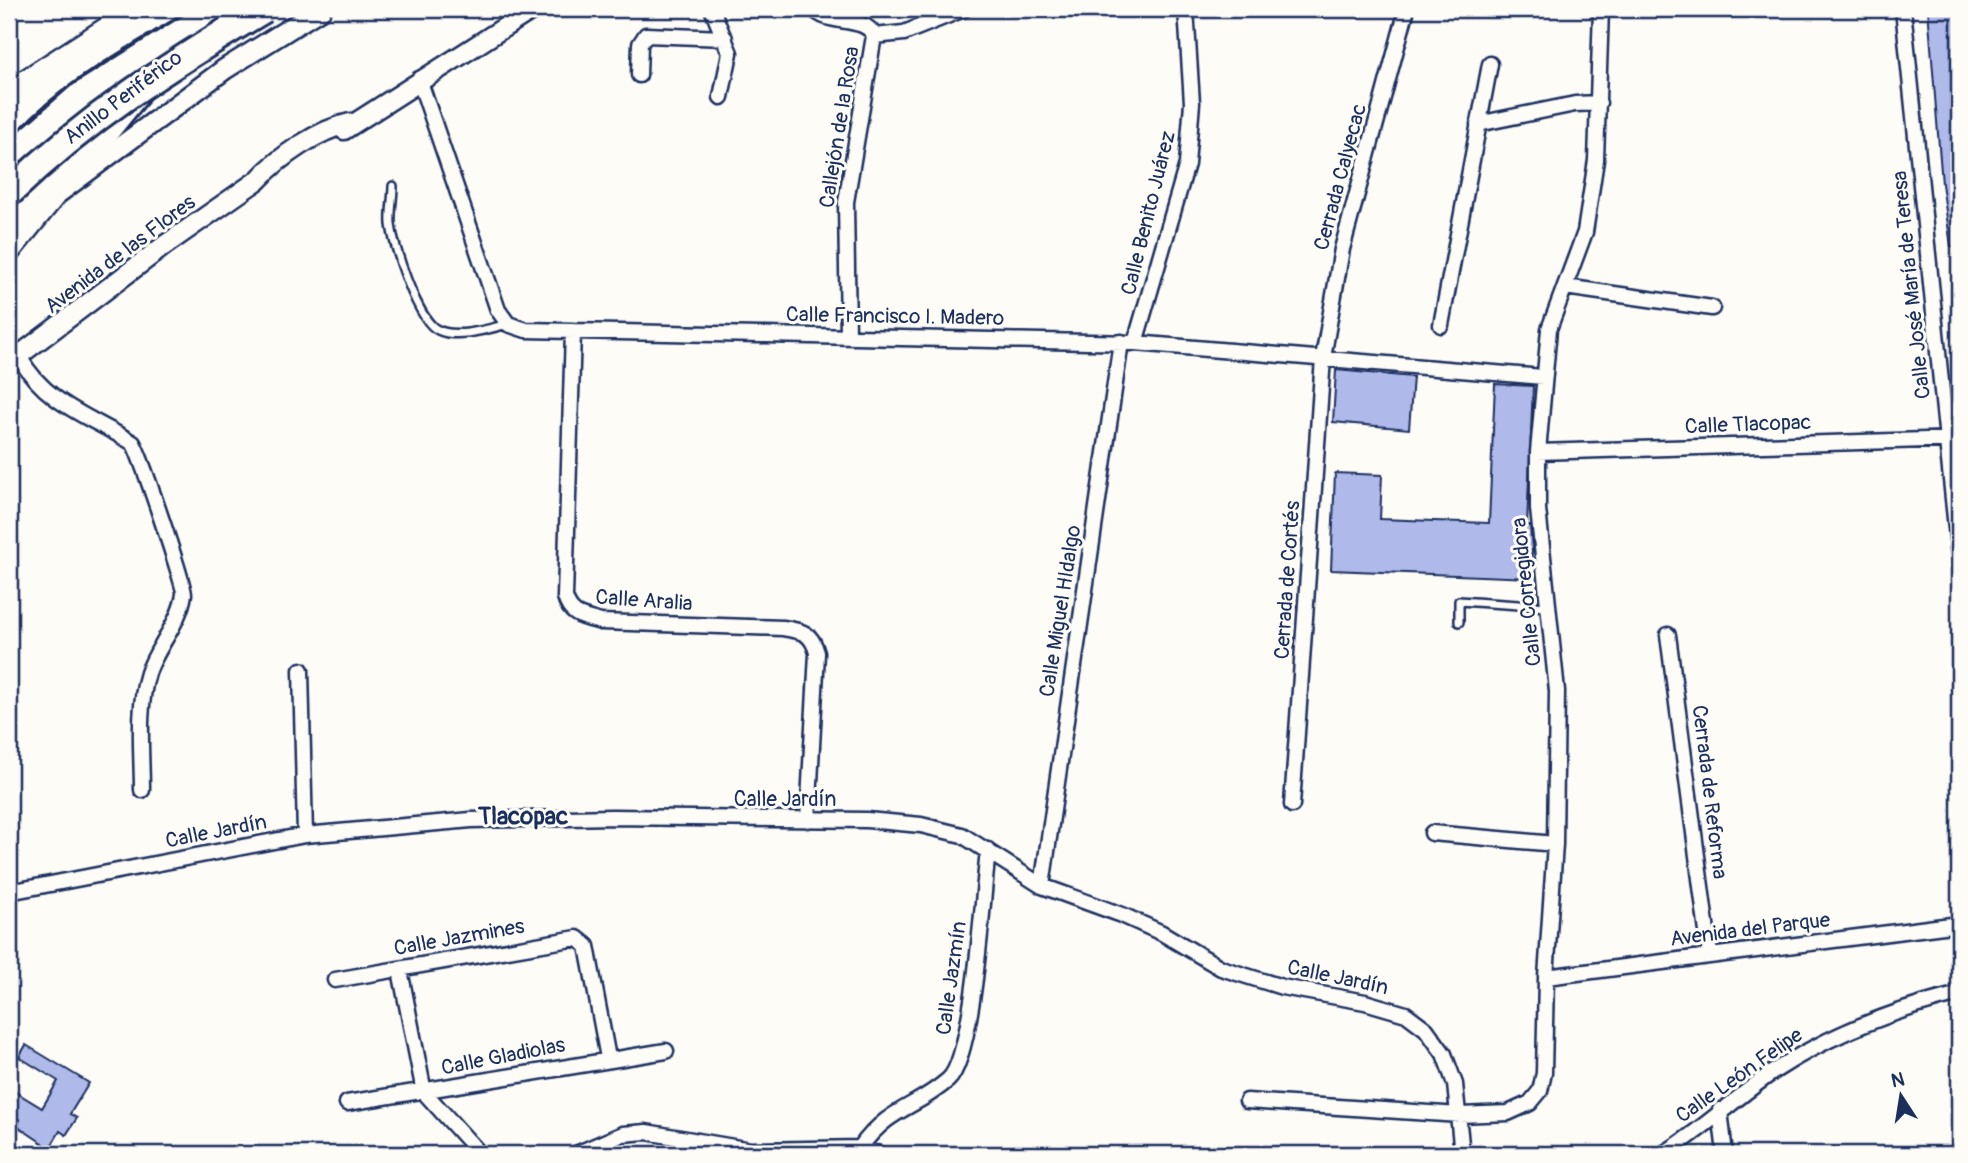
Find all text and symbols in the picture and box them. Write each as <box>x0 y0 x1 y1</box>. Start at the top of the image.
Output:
street label: Anillo Periférico <box>59 44 188 151</box>
street label: Callejón de la Rosa <box>813 44 866 210</box>
street label: Cerrada Calyecac <box>1308 101 1373 253</box>
street label: Calle Benito Juárez <box>1115 128 1182 298</box>
street label: Calle José María de Teresa <box>1886 169 1937 400</box>
street label: Avenida de las Flores <box>40 189 202 320</box>
street label: Calle Francisco I. Madero <box>786 301 1004 332</box>
street label: Calle Tlacopac <box>1684 409 1812 440</box>
street label: Cerrada de Cortés <box>1268 499 1307 660</box>
street label: Calle Corregidora <box>1505 516 1548 668</box>
street label: Calle Miguel HIdalgo <box>1034 523 1087 699</box>
street label: Calle Aralia <box>595 584 693 617</box>
street label: Cerrada de Reforma <box>1685 704 1734 881</box>
street label: Calle Jardín <box>734 786 836 813</box>
district label: Tlacopac <box>477 802 568 831</box>
street label: Calle Jardín <box>163 808 269 855</box>
street label: Avenida del Parque <box>1668 906 1832 953</box>
street label: Calle Jazmines <box>392 913 527 962</box>
street label: Calle Jazmín <box>930 919 973 1037</box>
street label: Calle Jardín <box>1285 954 1391 1001</box>
street label: Calle León Felipe <box>1670 1021 1809 1129</box>
street label: Calle Gladiolas <box>439 1031 568 1082</box>
north arrow <box>1867 1062 1937 1132</box>
text: N <box>1889 1067 1907 1093</box>

